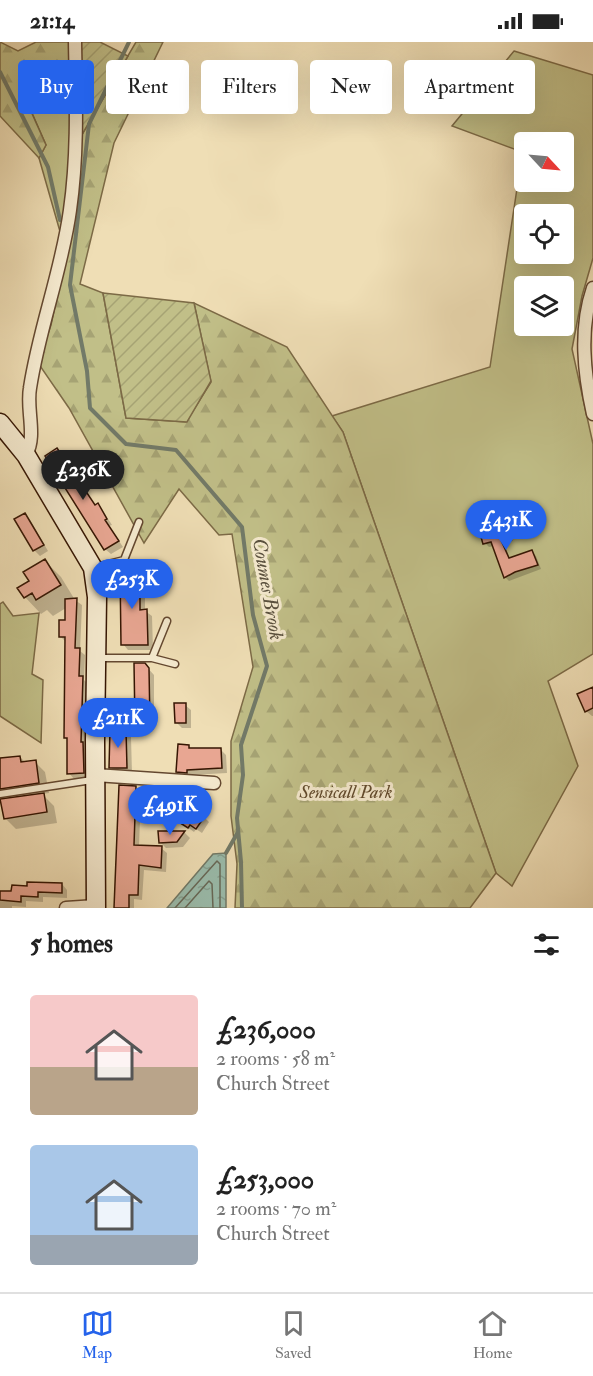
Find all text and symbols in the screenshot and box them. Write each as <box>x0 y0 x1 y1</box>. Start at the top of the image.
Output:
text: 21:14 <box>30 7 74 35</box>
chip: Buy <box>18 60 94 114</box>
chip: Rent <box>106 60 189 114</box>
chip: Filters <box>201 60 298 114</box>
chip: New <box>310 60 392 114</box>
chip: Apartment <box>404 60 535 114</box>
north arrow <box>514 132 574 192</box>
map controls <box>514 132 574 336</box>
button: locate <box>514 204 574 264</box>
button: layers <box>514 276 574 336</box>
pin: £236K <box>41 450 125 501</box>
text: £236K <box>55 457 111 482</box>
pin: £431K <box>464 500 548 551</box>
text: £431K <box>479 507 533 532</box>
water label: Coumes Brook <box>247 536 289 642</box>
pin: £253K <box>90 559 174 610</box>
text: £253K <box>105 566 159 591</box>
pin: £211K <box>76 698 160 749</box>
text: £211K <box>92 705 144 730</box>
park label: Sensicall Park <box>298 781 393 804</box>
pin: £491K <box>128 785 212 836</box>
text: £491K <box>142 792 198 817</box>
text: 5 homes <box>30 928 113 960</box>
icon: filters <box>530 928 563 961</box>
text: £236,000 <box>216 1014 316 1046</box>
icon: home <box>78 1019 150 1091</box>
text: 2 rooms · 58 m² <box>216 1046 335 1071</box>
text: Church Street <box>216 1071 330 1096</box>
text: £253,000 <box>216 1164 314 1196</box>
icon: home <box>78 1169 150 1241</box>
text: 2 rooms · 70 m² <box>216 1196 336 1221</box>
text: Church Street <box>216 1221 330 1246</box>
tab: Map <box>81 1307 114 1363</box>
tab: Saved <box>275 1307 311 1363</box>
tab: Home <box>473 1307 512 1363</box>

